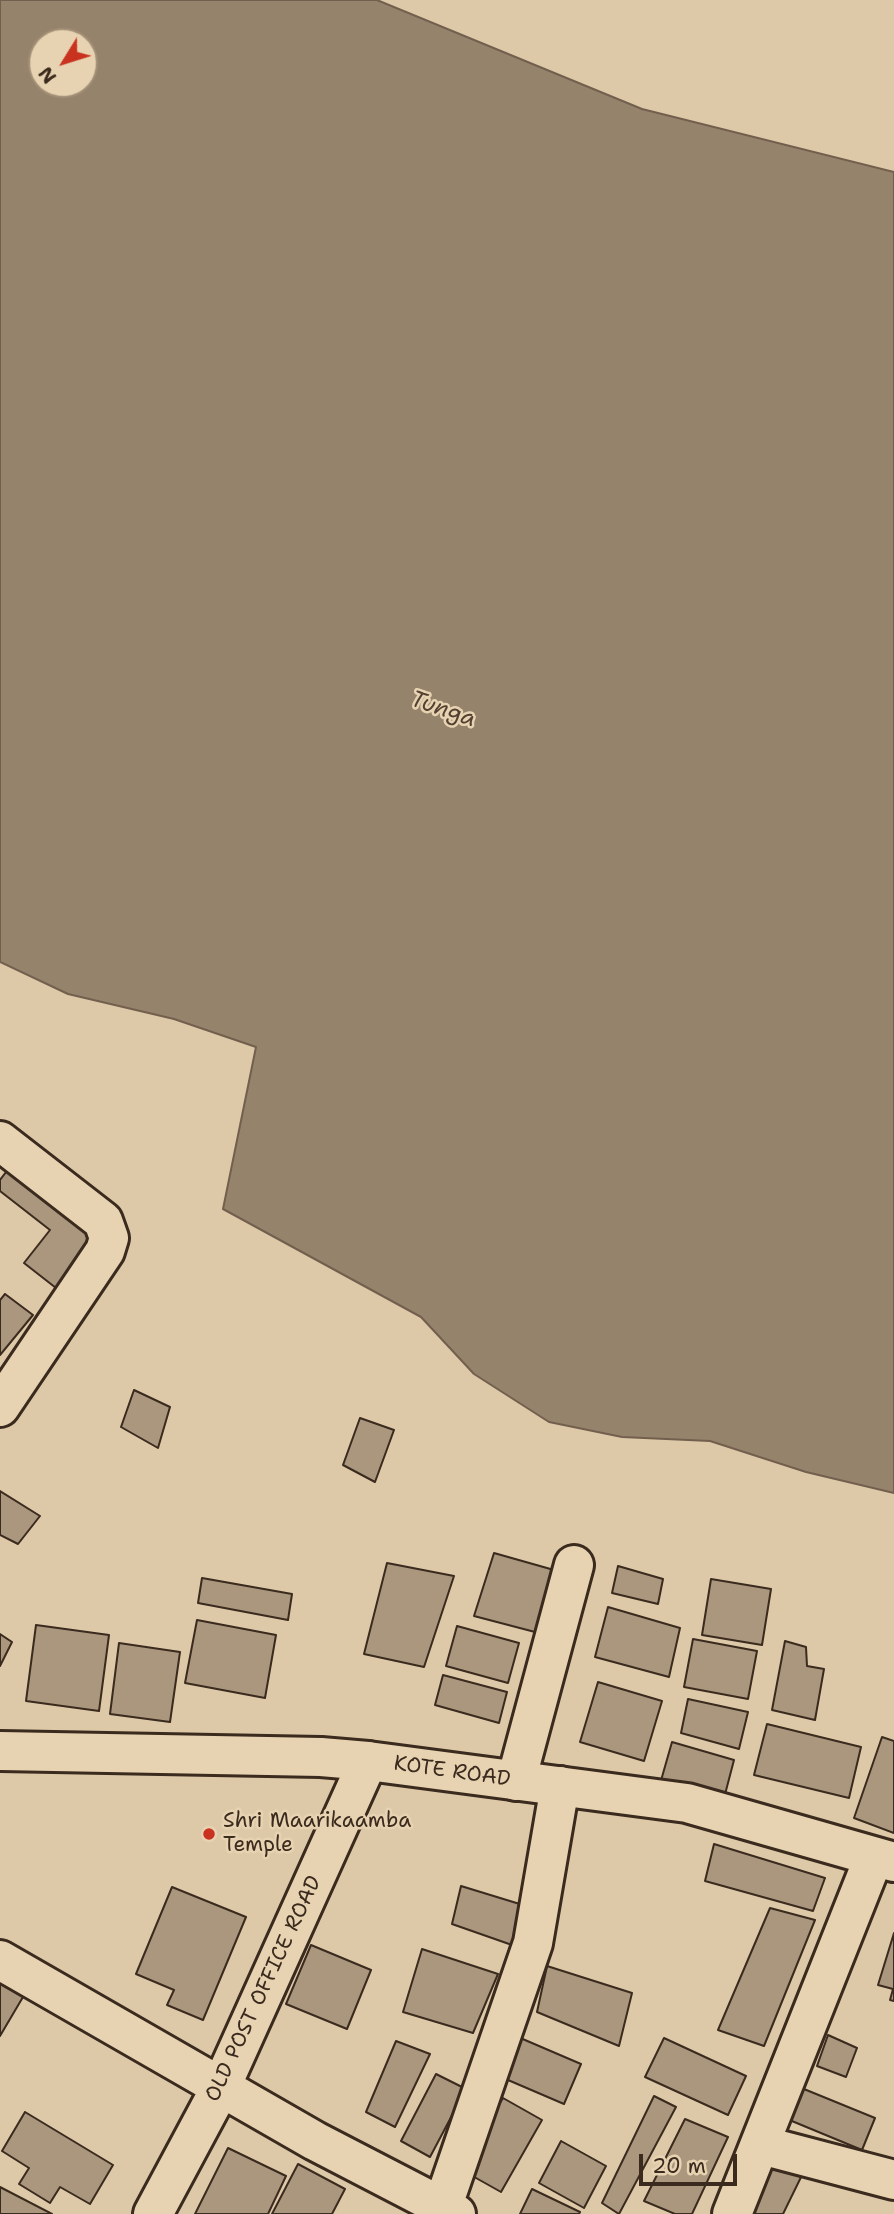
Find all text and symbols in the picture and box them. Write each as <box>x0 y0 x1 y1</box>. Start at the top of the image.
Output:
north arrow <box>28 28 98 98</box>
text: N <box>33 61 62 89</box>
water label: Tunga <box>407 686 479 734</box>
street label: KOTE ROAD <box>392 1751 512 1793</box>
place label: Shri Maarikaamba Temple <box>223 1809 411 1859</box>
marker: Shri Maarikaamba Temple <box>201 1826 217 1842</box>
street label: OLD POST OFFICE ROAD <box>201 1872 327 2106</box>
scale bar <box>642 2140 740 2184</box>
text: 20 m <box>652 2152 706 2180</box>

